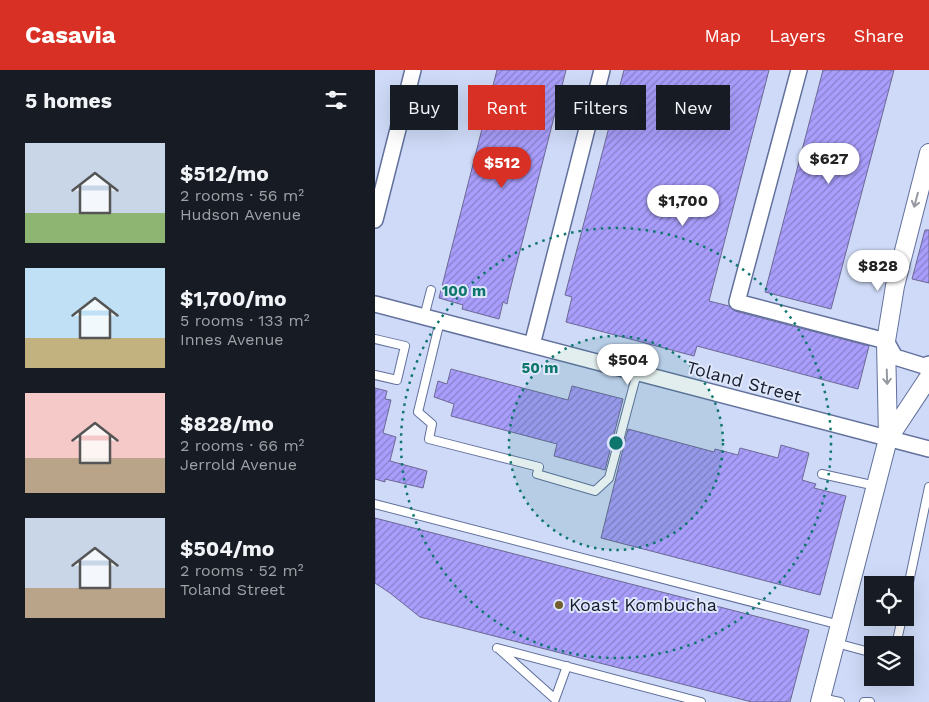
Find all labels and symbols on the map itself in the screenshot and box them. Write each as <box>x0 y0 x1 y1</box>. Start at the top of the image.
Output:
pin: $627 <box>799 142 859 185</box>
pin: $512 <box>472 146 532 189</box>
pin: $1,700 <box>642 184 724 227</box>
one-way arrow <box>911 192 921 208</box>
pin: $828 <box>848 250 908 292</box>
text: 100 m <box>442 282 486 300</box>
pin: $504 <box>598 344 658 386</box>
street label: Toland Street <box>684 356 804 407</box>
text: 50 m <box>522 359 558 377</box>
one-way arrow <box>882 369 891 385</box>
centre of rings <box>607 434 625 452</box>
place label: Koast Kombucha <box>569 594 717 615</box>
marker: Koast Kombucha <box>553 599 565 611</box>

